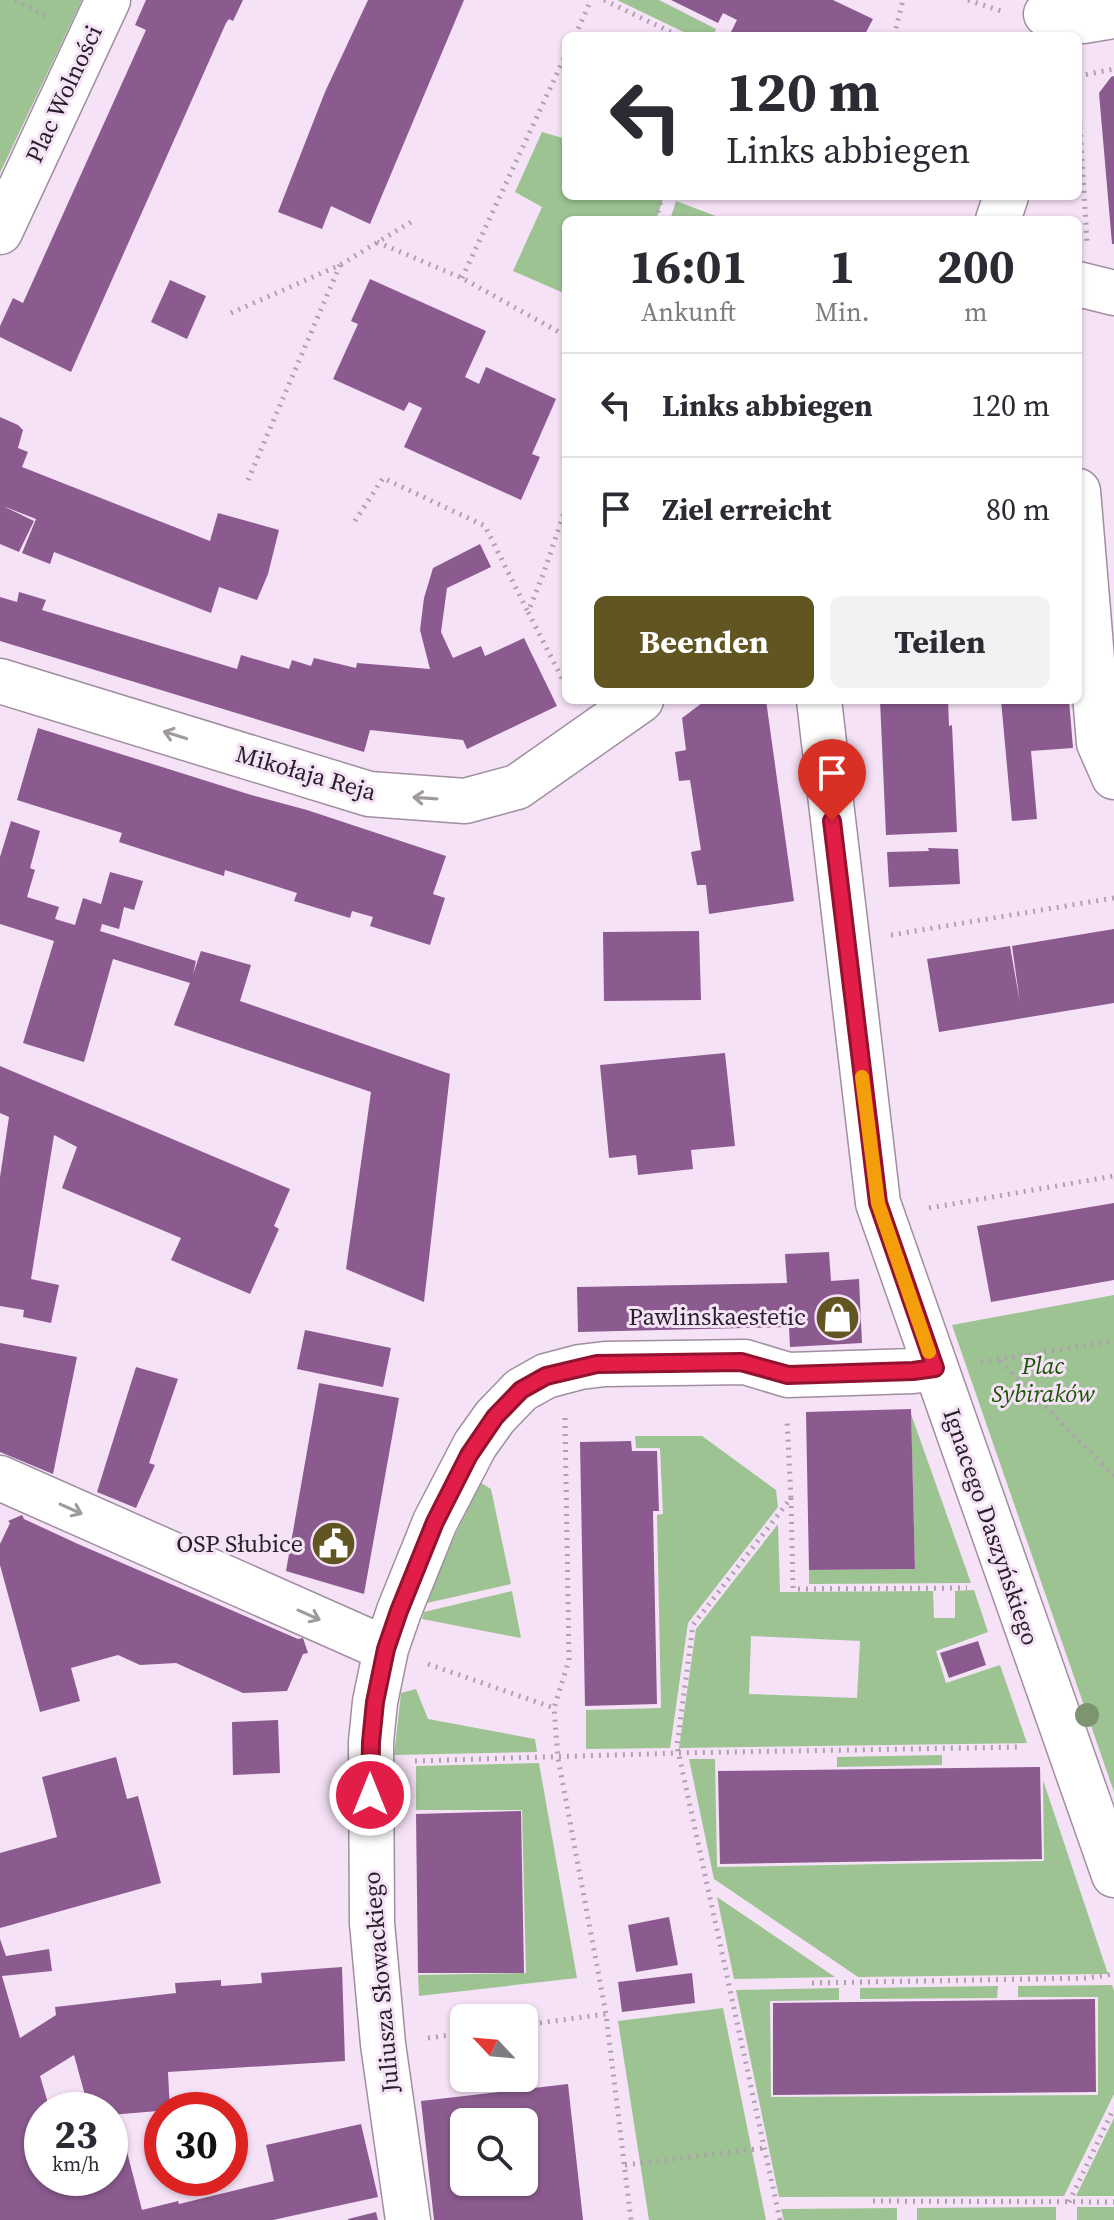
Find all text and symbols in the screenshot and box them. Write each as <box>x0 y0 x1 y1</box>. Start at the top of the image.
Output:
street label: Plac Wolności <box>17 20 110 168</box>
text: 120 m <box>726 53 880 130</box>
icon: left <box>594 64 698 168</box>
text: Links abbiegen <box>726 126 970 175</box>
text: 16:01 <box>629 233 748 299</box>
text: 1 <box>829 233 855 299</box>
text: 200 <box>937 233 1015 299</box>
text: Ankunft <box>641 294 736 330</box>
text: Min. <box>815 294 870 330</box>
text: m <box>964 294 988 330</box>
icon: left <box>594 383 638 427</box>
text: Links abbiegen <box>662 385 873 426</box>
text: 120 m <box>971 385 1050 426</box>
icon: arrive <box>594 487 638 531</box>
text: Ziel erreicht <box>662 489 831 530</box>
text: 80 m <box>986 489 1050 530</box>
button: Beenden <box>594 596 814 688</box>
button: Teilen <box>830 596 1050 688</box>
one-way arrow <box>162 727 188 742</box>
street label: Mikołaja Reja <box>232 737 381 809</box>
pin <box>798 739 866 821</box>
icon: arrive <box>810 751 854 795</box>
one-way arrow <box>413 790 439 805</box>
shop icon: Pawlinskaestetic <box>813 1293 861 1341</box>
place label: Pawlinskaestetic <box>629 1300 806 1333</box>
park label: Plac Sybiraków <box>992 1349 1095 1410</box>
street label: Ignacego Daszyńskiego <box>935 1404 1047 1649</box>
one-way arrow <box>59 1502 83 1517</box>
public building icon: OSP Słubice <box>310 1520 358 1568</box>
place label: OSP Słubice <box>176 1527 303 1560</box>
one-way arrow <box>296 1608 321 1623</box>
position arrow <box>328 1753 412 1837</box>
street label: Juliusza Słowackiego <box>354 1870 407 2095</box>
north arrow <box>450 2004 538 2092</box>
map controls <box>450 2004 538 2196</box>
speed limit sign: 30 <box>144 2092 248 2196</box>
text: 23 <box>54 2107 98 2161</box>
button: search <box>450 2108 538 2196</box>
text: km/h <box>52 2150 100 2178</box>

